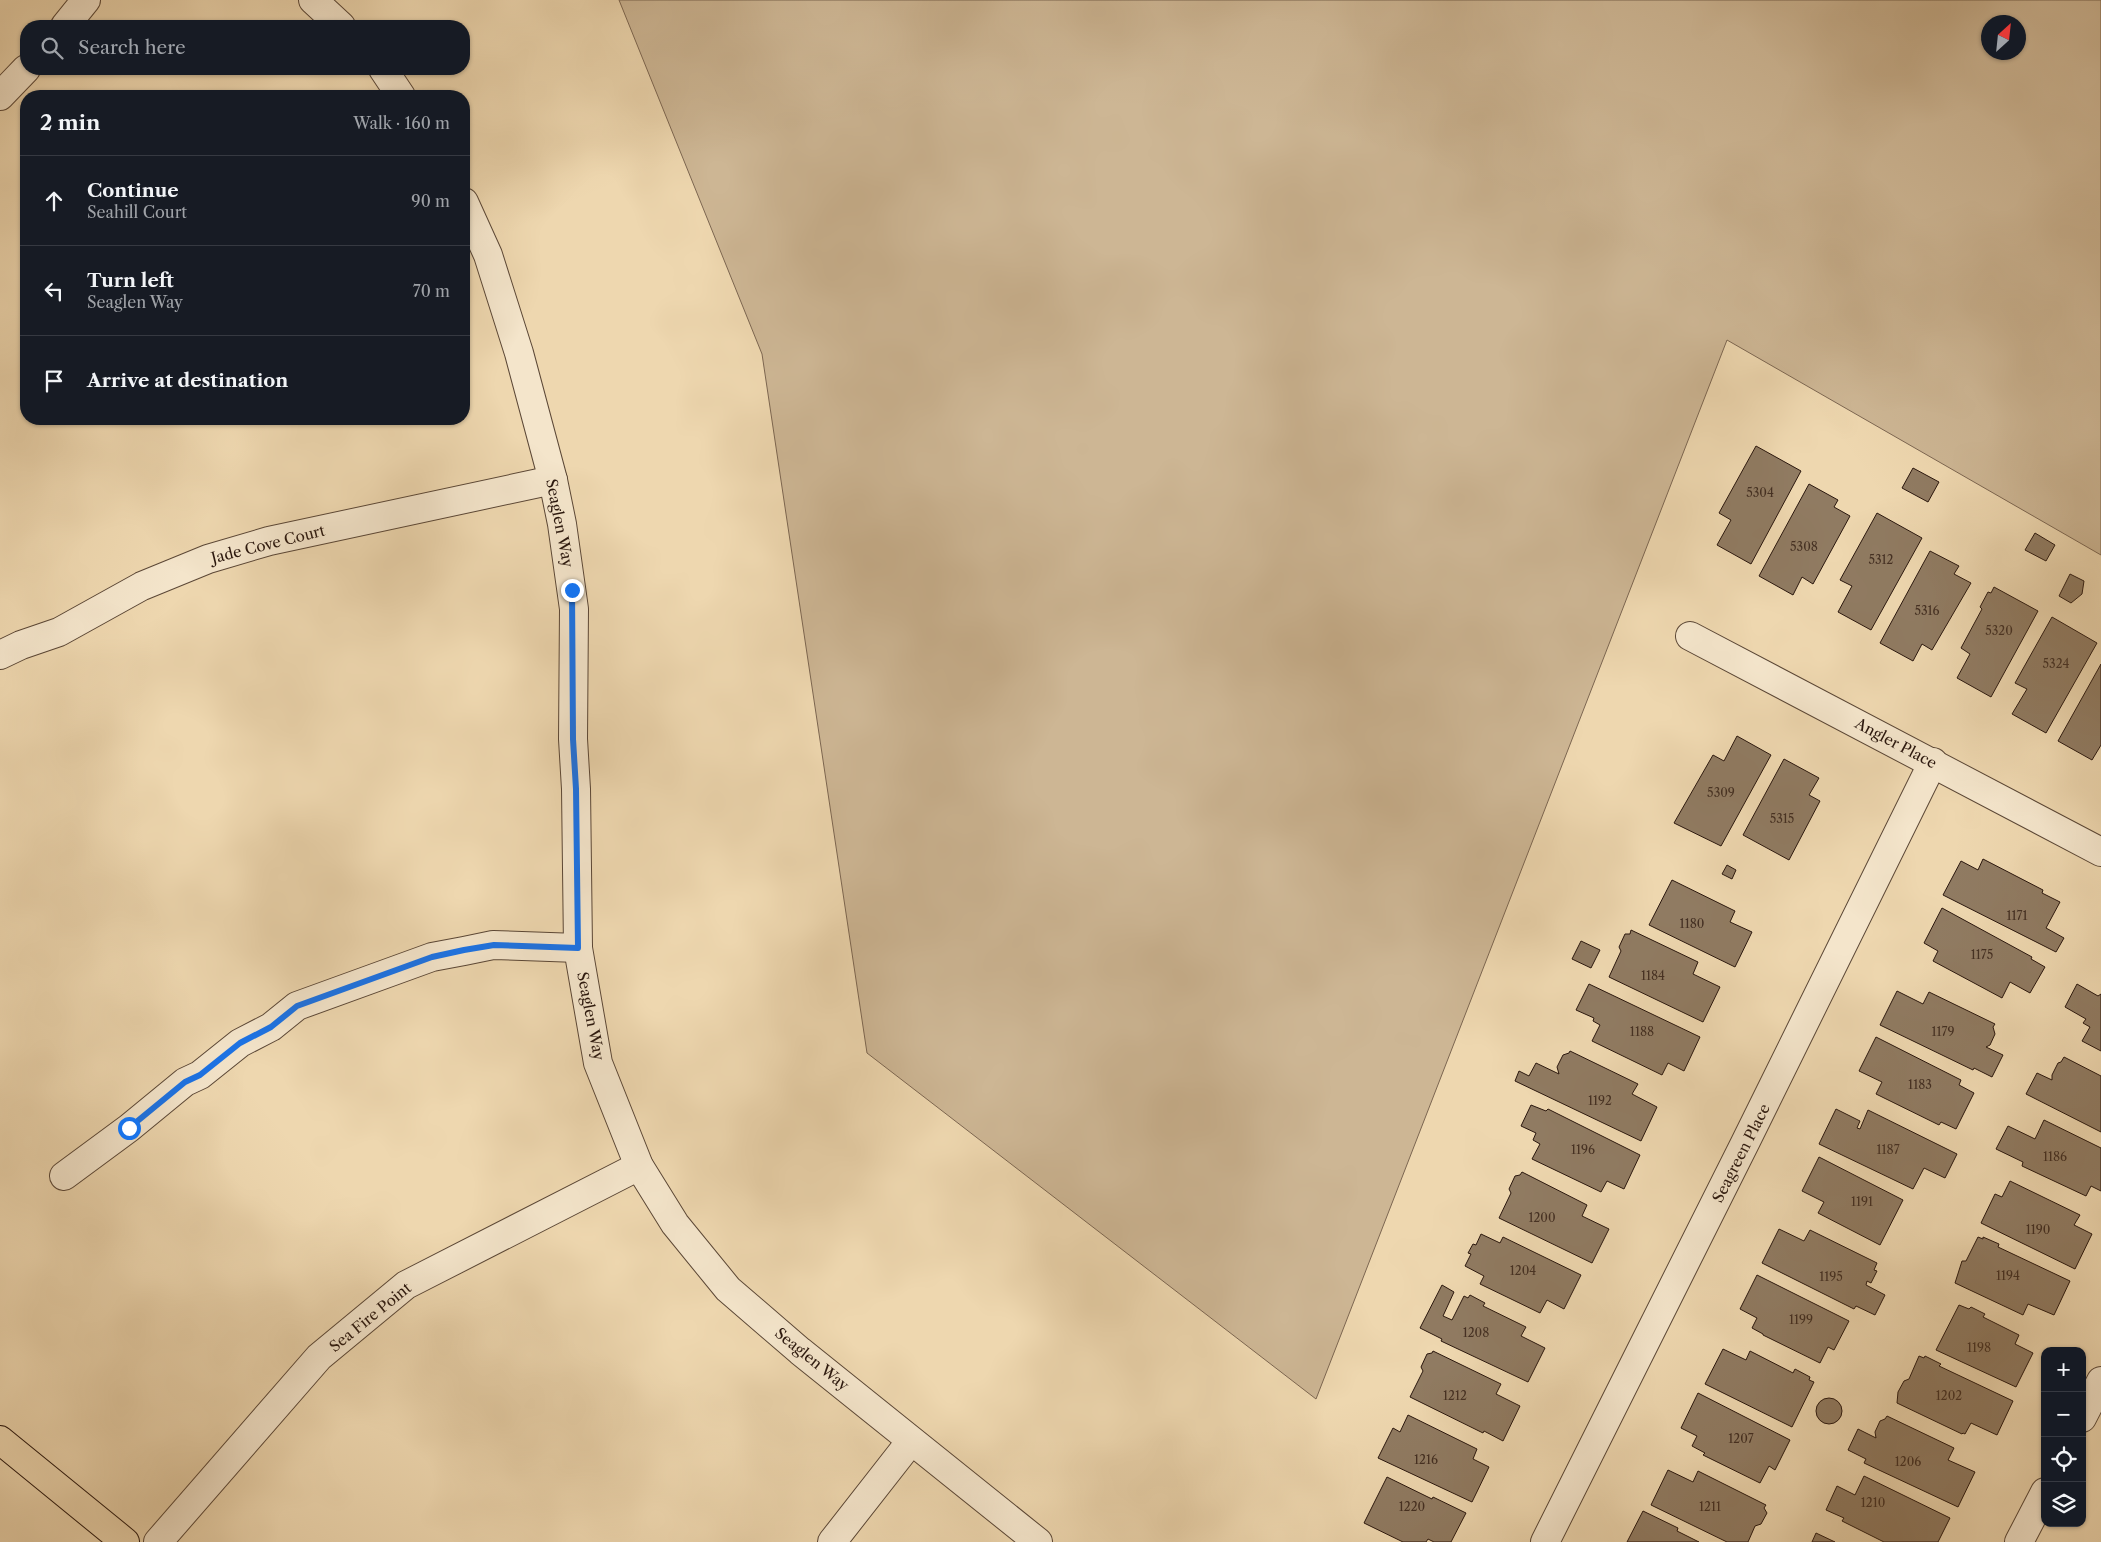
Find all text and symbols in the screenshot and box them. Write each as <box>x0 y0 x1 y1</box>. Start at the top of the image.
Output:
north arrow <box>1981 15 2026 60</box>
search box <box>20 20 470 75</box>
icon: search <box>38 34 66 62</box>
text: Search here <box>78 36 186 59</box>
text: 2 min <box>40 110 100 135</box>
text: Walk · 160 m <box>353 113 450 133</box>
text: Continue <box>87 179 179 202</box>
icon: ahead <box>40 187 68 215</box>
text: 90 m <box>411 191 450 211</box>
text: Seahill Court <box>87 202 187 222</box>
text: Turn left <box>87 269 174 292</box>
icon: left <box>40 277 68 305</box>
text: 70 m <box>413 281 450 301</box>
text: Seaglen Way <box>87 292 183 312</box>
icon: arrive <box>40 367 68 395</box>
text: Arrive at destination <box>87 369 288 392</box>
street label: Seaglen Way <box>542 477 578 570</box>
house number: 5304 <box>1746 485 1774 500</box>
street label: Jade Cove Court <box>207 521 328 568</box>
house number: 5308 <box>1790 539 1818 554</box>
house number: 5312 <box>1868 552 1894 567</box>
route end <box>561 579 584 602</box>
house number: 5316 <box>1914 603 1940 618</box>
house number: 5320 <box>1985 623 2013 638</box>
house number: 5324 <box>2043 656 2070 671</box>
street label: Angler Place <box>1851 713 1940 772</box>
house number: 5309 <box>1707 785 1735 800</box>
house number: 5315 <box>1770 811 1794 826</box>
house number: 1171 <box>2006 908 2028 923</box>
house number: 1180 <box>1680 916 1704 931</box>
house number: 1175 <box>1971 947 1993 962</box>
house number: 1184 <box>1641 968 1665 983</box>
street label: Seaglen Way <box>573 970 609 1063</box>
house number: 1188 <box>1630 1024 1654 1039</box>
house number: 1179 <box>1931 1024 1955 1039</box>
house number: 1183 <box>1908 1077 1932 1092</box>
house number: 1192 <box>1588 1093 1612 1108</box>
street label: Seagreen Place <box>1708 1101 1774 1205</box>
route start <box>118 1117 141 1140</box>
house number: 1196 <box>1571 1142 1595 1157</box>
house number: 1187 <box>1876 1142 1900 1157</box>
house number: 1186 <box>2043 1149 2067 1164</box>
house number: 1191 <box>1851 1194 1873 1209</box>
house number: 1200 <box>1528 1210 1556 1225</box>
house number: 1190 <box>2026 1222 2050 1237</box>
house number: 1204 <box>1510 1263 1536 1278</box>
house number: 1194 <box>1996 1268 2020 1283</box>
house number: 1195 <box>1819 1269 1843 1284</box>
street label: Sea Fire Point <box>325 1278 415 1356</box>
house number: 1199 <box>1789 1312 1813 1327</box>
street label: Seaglen Way <box>771 1323 853 1395</box>
house number: 1208 <box>1463 1325 1489 1340</box>
house number: 1198 <box>1967 1340 1991 1355</box>
map controls <box>2041 1347 2086 1527</box>
button: + <box>2041 1347 2086 1392</box>
house number: 1212 <box>1443 1388 1467 1403</box>
house number: 1202 <box>1936 1388 1962 1403</box>
button: − <box>2041 1392 2086 1437</box>
house number: 1207 <box>1728 1431 1754 1446</box>
button: locate <box>2041 1437 2086 1482</box>
house number: 1216 <box>1414 1452 1438 1467</box>
house number: 1206 <box>1895 1454 1921 1469</box>
button: layers <box>2041 1482 2086 1527</box>
house number: 1210 <box>1861 1495 1885 1510</box>
house number: 1220 <box>1399 1499 1425 1514</box>
house number: 1211 <box>1699 1499 1721 1514</box>

